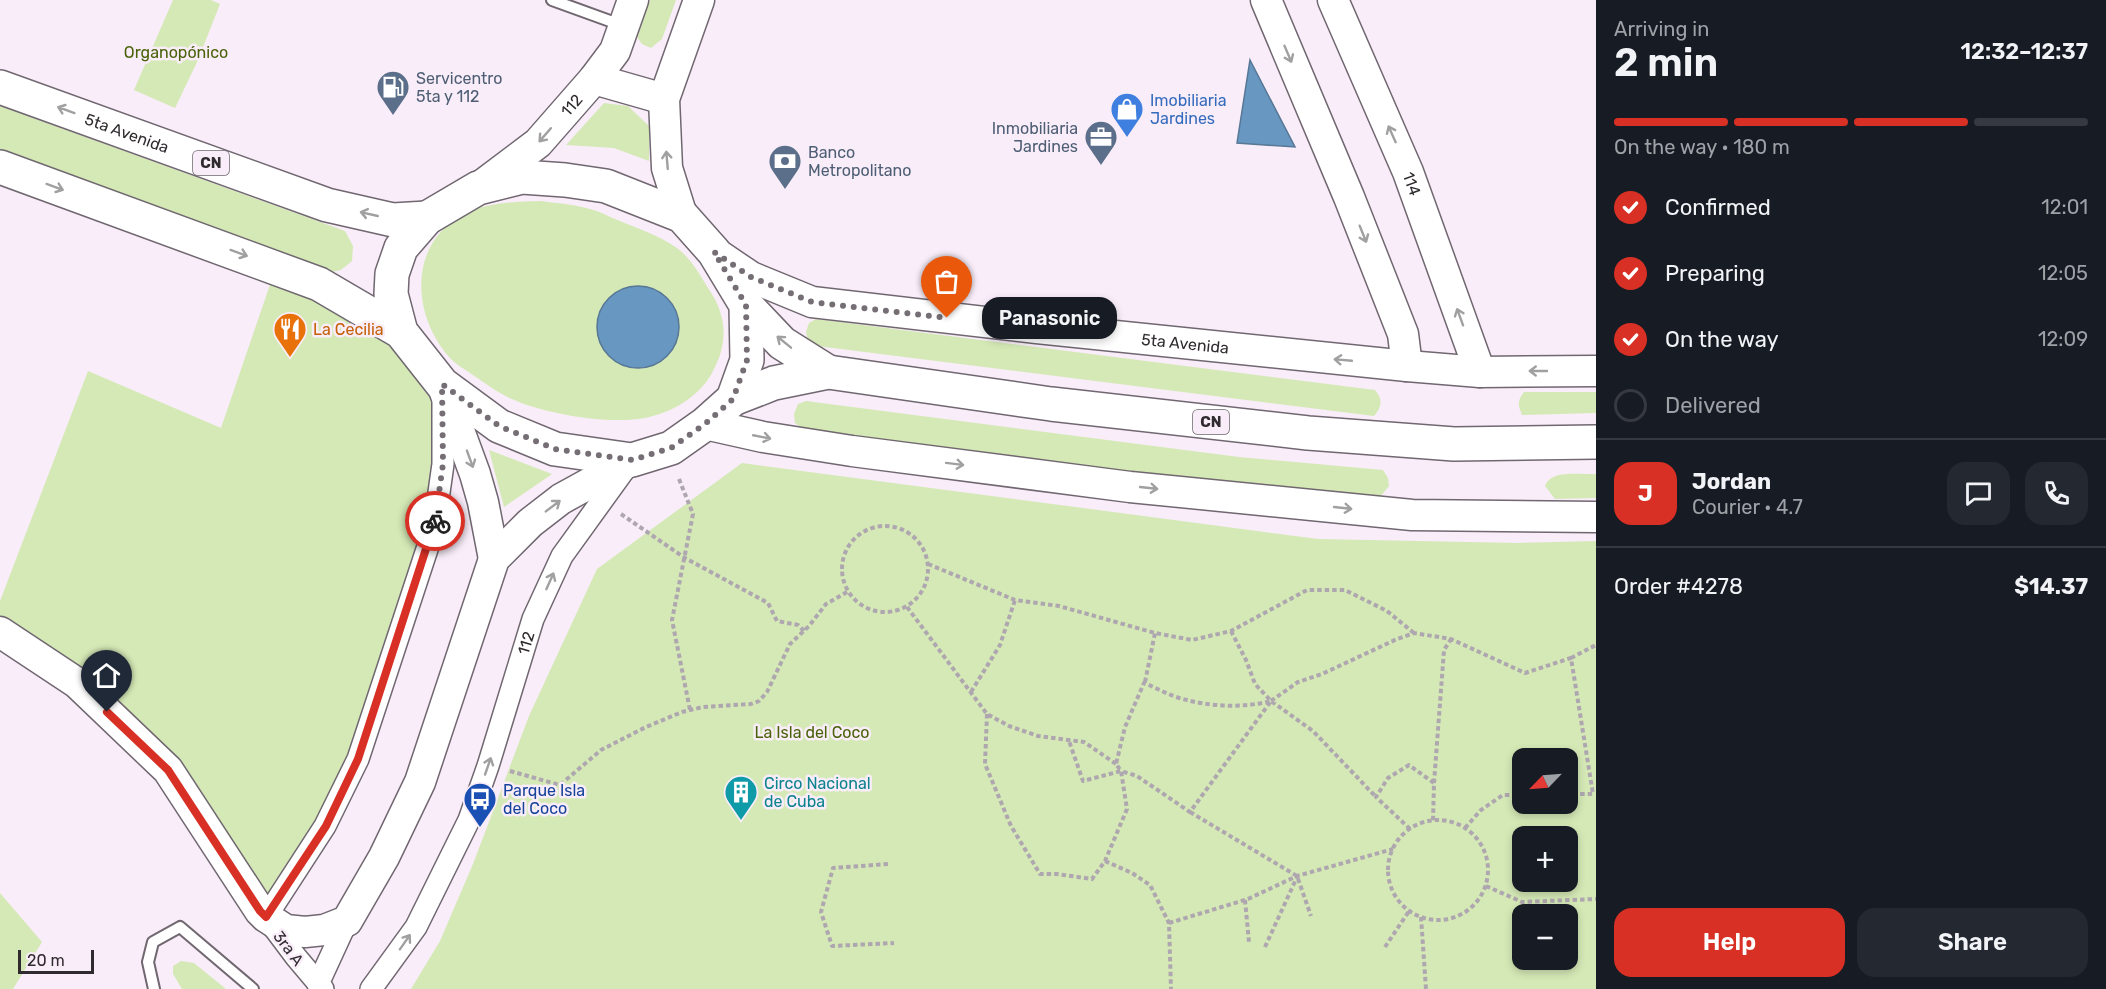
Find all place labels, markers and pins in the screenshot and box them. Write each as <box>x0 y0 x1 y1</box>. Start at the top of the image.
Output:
fuel station icon: Servicentro 5ta y 112 <box>375 69 411 116</box>
place label: Servicentro 5ta y 112 <box>416 69 502 106</box>
shop icon: Imobiliaria Jardines <box>1109 91 1145 138</box>
place label: Imobiliaria Jardines <box>1150 91 1227 128</box>
place label: Inmobiliaria Jardines <box>992 119 1078 156</box>
office icon: Inmobiliaria Jardines <box>1083 119 1119 166</box>
bank icon: Banco Metropolitano <box>767 143 803 190</box>
place label: Banco Metropolitano <box>808 143 911 180</box>
pin <box>921 256 972 318</box>
callout: Panasonic <box>983 297 1118 339</box>
restaurant icon: La Cecilia <box>272 311 308 358</box>
place label: La Cecilia <box>313 320 384 339</box>
pin <box>81 650 132 712</box>
building icon: Circo Nacional de Cuba <box>723 774 759 821</box>
place label: Circo Nacional de Cuba <box>764 774 871 811</box>
bus stop icon: Parque Isla del Coco <box>462 781 498 828</box>
place label: Parque Isla del Coco <box>503 781 585 818</box>

